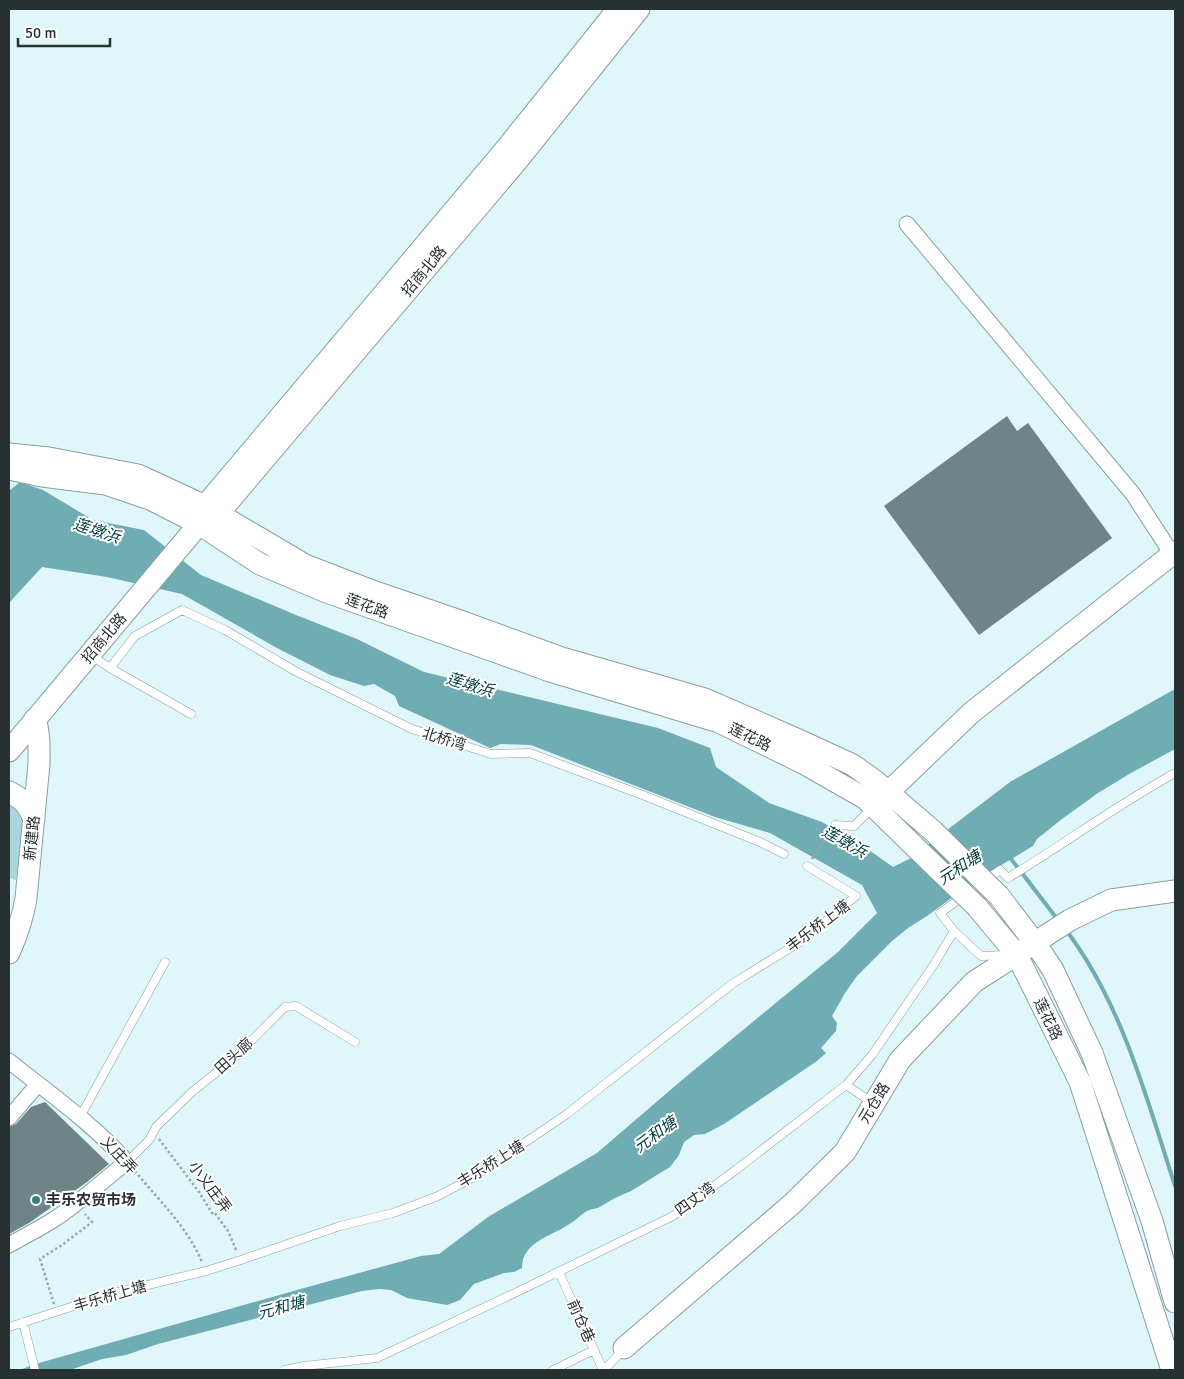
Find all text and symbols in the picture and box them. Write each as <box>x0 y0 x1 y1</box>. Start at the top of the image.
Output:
scale bar <box>18 15 110 47</box>
text: 50 m <box>25 24 56 42</box>
street label: 招商北路 <box>398 242 450 300</box>
water label: 莲墩浜 <box>71 514 125 548</box>
street label: 莲花路 <box>343 590 391 622</box>
street label: 招商北路 <box>78 609 130 667</box>
water label: 莲墩浜 <box>444 668 497 702</box>
street label: 莲花路 <box>726 719 774 755</box>
street label: 北桥湾 <box>420 724 468 754</box>
street label: 新建路 <box>21 815 43 861</box>
water label: 莲墩浜 <box>819 821 872 863</box>
water label: 元和塘 <box>934 845 988 889</box>
street label: 丰乐桥上塘 <box>783 896 853 956</box>
street label: 莲花路 <box>1030 995 1066 1043</box>
street label: 田头廊 <box>211 1034 257 1078</box>
street label: 元仓路 <box>855 1079 893 1127</box>
water label: 元和塘 <box>630 1111 683 1157</box>
street label: 义庄弄 <box>97 1132 141 1178</box>
street label: 丰乐桥上塘 <box>454 1136 528 1192</box>
street label: 小义庄弄 <box>185 1158 235 1216</box>
street label: 四丈湾 <box>672 1178 718 1220</box>
place label: 丰乐农贸市场 <box>46 1191 136 1209</box>
marker: 丰乐农贸市场 <box>30 1194 42 1206</box>
street label: 丰乐桥上塘 <box>71 1277 149 1315</box>
water label: 元和塘 <box>255 1291 310 1324</box>
street label: 前仓巷 <box>564 1297 598 1345</box>

